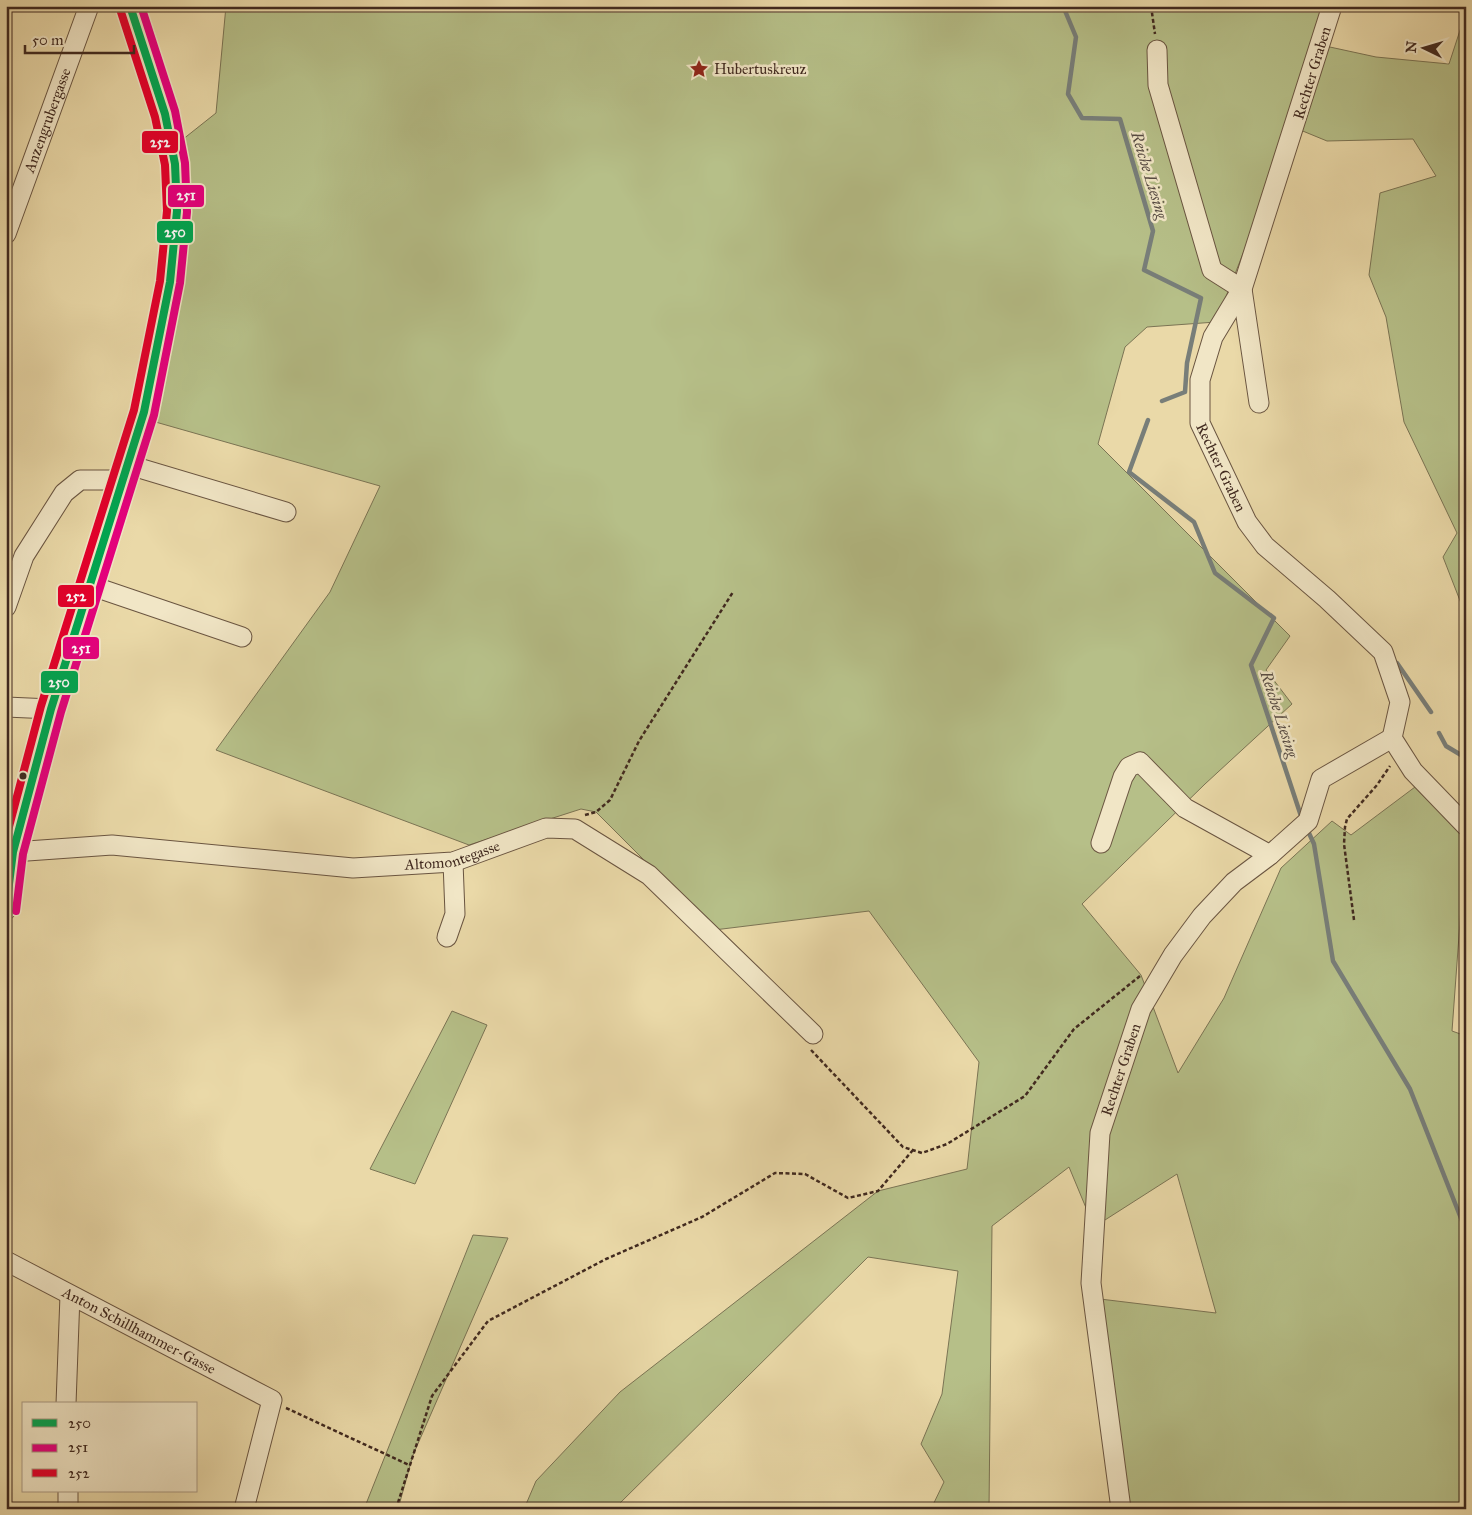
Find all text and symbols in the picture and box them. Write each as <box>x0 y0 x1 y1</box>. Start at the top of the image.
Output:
scale bar <box>25 22 134 54</box>
north arrow <box>1400 22 1450 72</box>
street label: Rechter Graben <box>1289 24 1335 122</box>
text: 50 m <box>32 31 64 49</box>
text: N <box>1403 40 1421 54</box>
place icon: Hubertuskreuz <box>688 58 710 80</box>
place label: Hubertuskreuz <box>714 60 806 78</box>
street label: Anzengrubergasse <box>20 66 75 176</box>
water label: Reiche Liesing <box>1127 128 1172 222</box>
line badge: 252 <box>141 130 179 154</box>
text: 252 <box>150 134 171 151</box>
line badge: 251 <box>167 184 205 208</box>
text: 251 <box>177 187 196 204</box>
line badge: 250 <box>156 220 194 244</box>
text: 250 <box>164 224 186 241</box>
street label: Rechter Graben <box>1192 420 1250 515</box>
line badge: 252 <box>57 584 95 608</box>
text: 252 <box>66 588 87 605</box>
line badge: 251 <box>62 636 100 660</box>
text: 251 <box>72 640 91 657</box>
water label: Reiche Liesing <box>1256 667 1303 761</box>
line badge: 250 <box>40 670 79 694</box>
text: 250 <box>48 674 70 691</box>
unlabelled marker <box>18 771 28 781</box>
street label: Altomontegasse <box>403 837 502 874</box>
street label: Rechter Graben <box>1097 1021 1145 1118</box>
street label: Anton Schillhammer-Gasse <box>58 1283 219 1378</box>
legend <box>22 1402 198 1492</box>
text: 250 <box>68 1414 91 1432</box>
text: 251 <box>68 1438 88 1456</box>
text: 252 <box>68 1464 90 1482</box>

